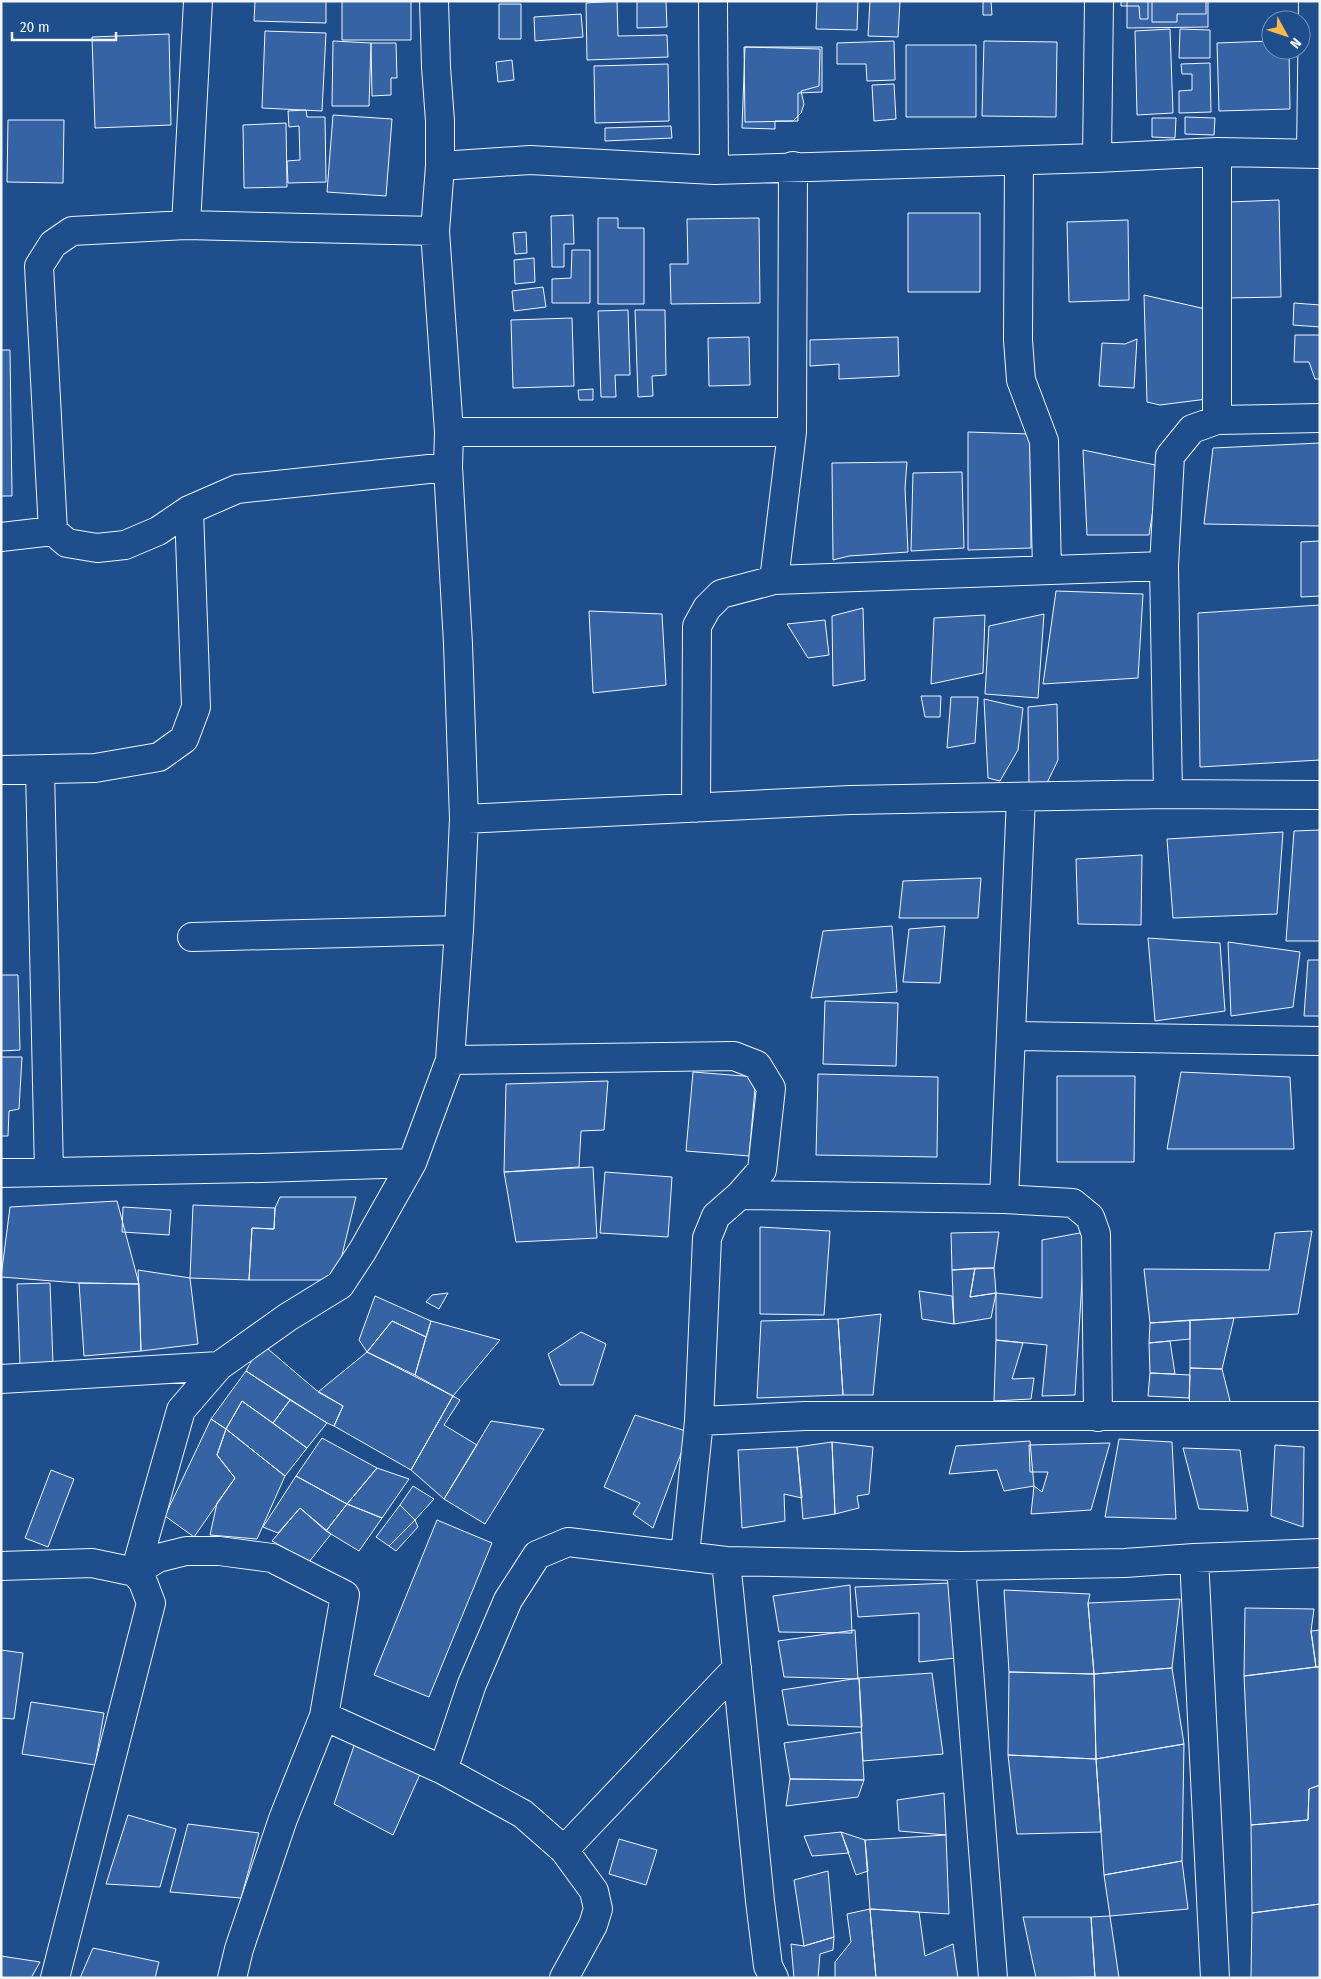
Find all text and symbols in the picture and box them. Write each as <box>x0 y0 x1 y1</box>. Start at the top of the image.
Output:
scale bar <box>12 10 116 42</box>
north arrow <box>1261 10 1311 60</box>
text: 20 m <box>20 18 50 36</box>
text: N <box>1286 34 1305 52</box>

